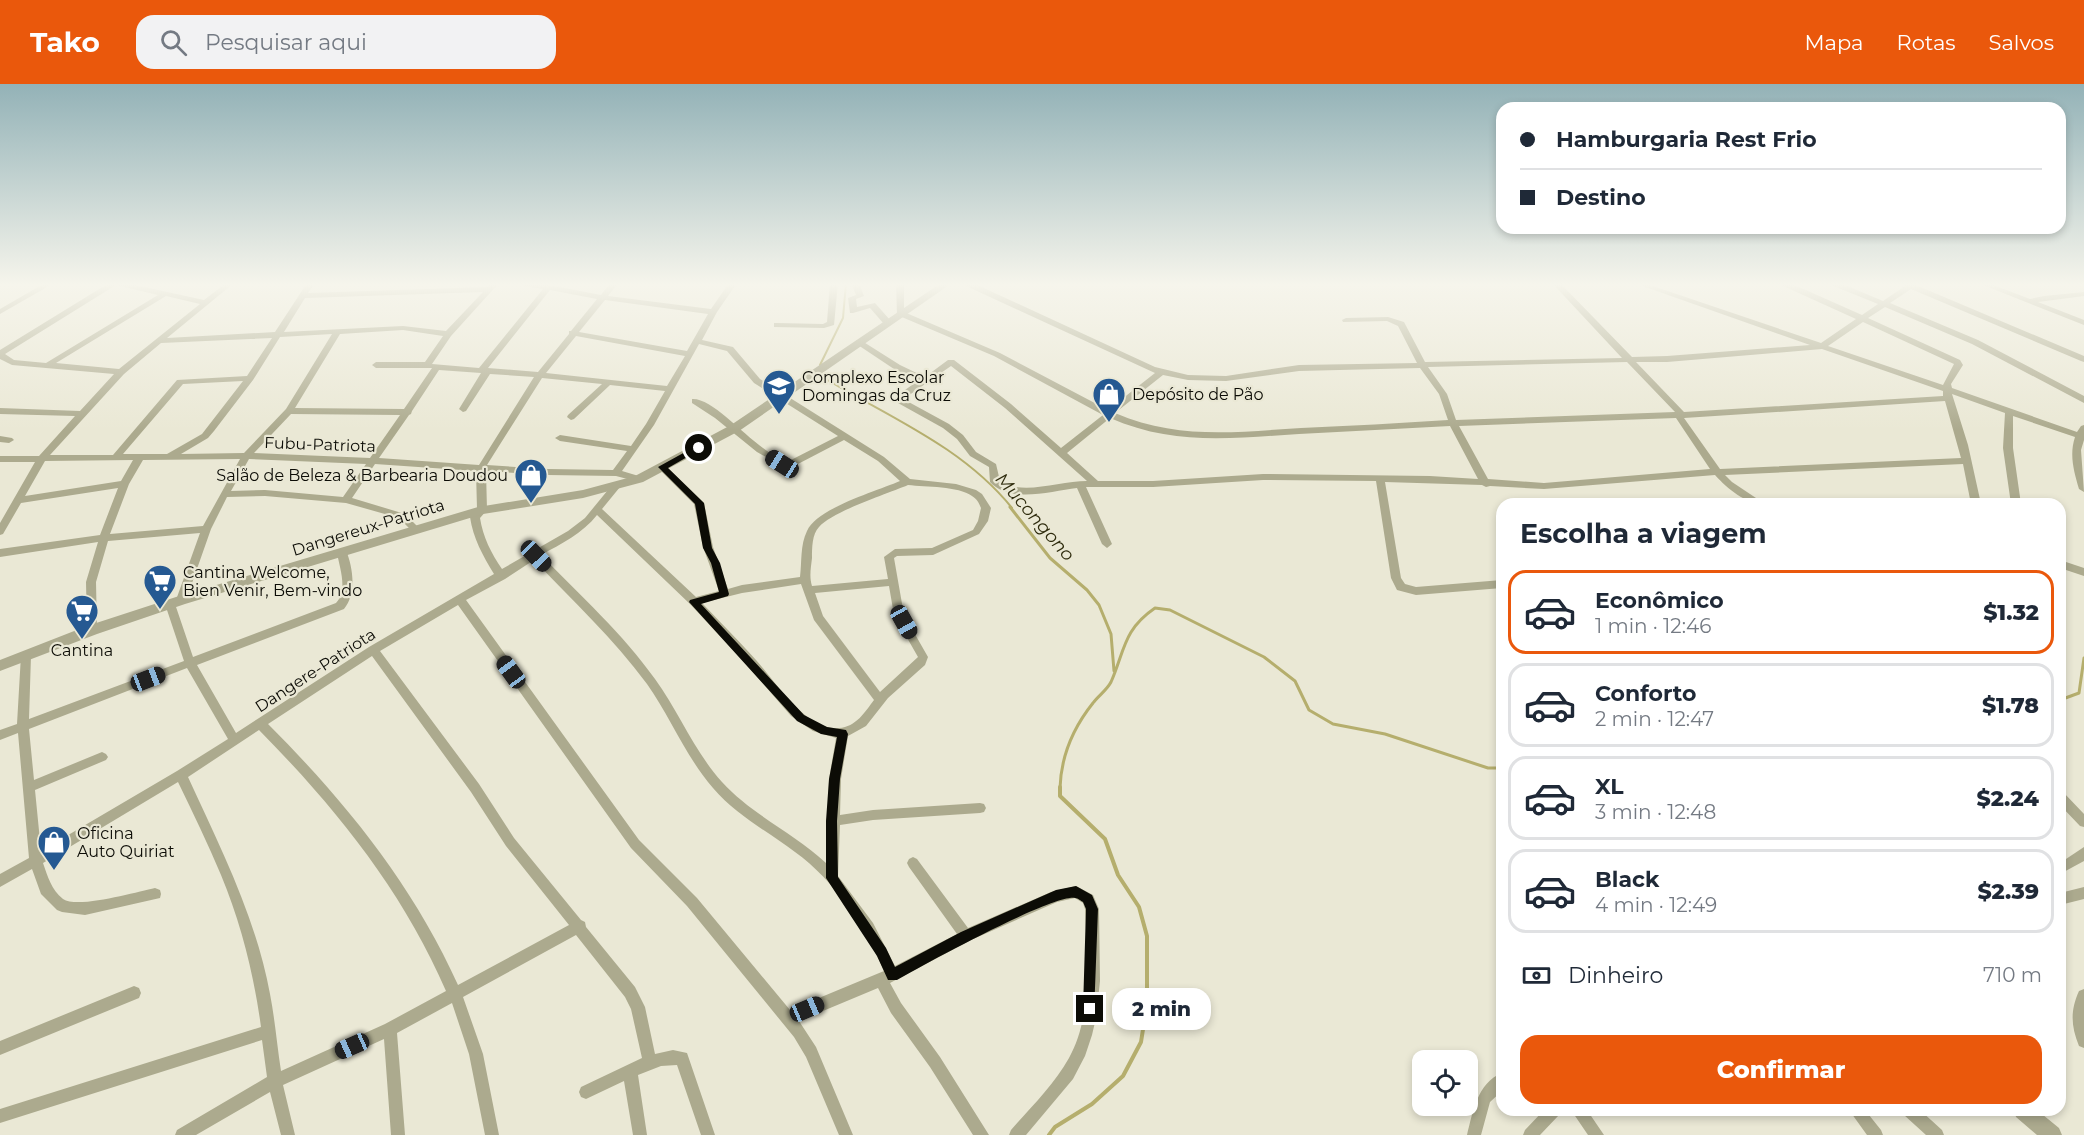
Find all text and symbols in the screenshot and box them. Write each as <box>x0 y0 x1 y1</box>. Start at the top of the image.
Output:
search box <box>136 15 556 69</box>
text: Tako <box>30 25 100 59</box>
icon: search <box>157 26 190 59</box>
text: Pesquisar aqui <box>205 29 367 56</box>
text: Mapa <box>1804 30 1863 55</box>
text: Rotas <box>1896 30 1956 55</box>
text: Salvos <box>1989 30 2054 55</box>
text: Hamburgaria Rest Frio <box>1556 126 1817 153</box>
text: Destino <box>1556 184 1646 211</box>
school or university icon: Complexo Escolar Domingas da Cruz <box>761 368 797 415</box>
place label: Complexo Escolar Domingas da Cruz <box>802 368 951 405</box>
shop icon: Depósito de Pão <box>1091 376 1127 423</box>
place label: Depósito de Pão <box>1132 385 1264 404</box>
street label: Fubu-Patriota <box>264 433 376 456</box>
route start <box>685 434 712 461</box>
car <box>762 447 802 481</box>
shop icon: Salão de Beleza & Barbearia Doudou <box>513 457 549 504</box>
place label: Salão de Beleza & Barbearia Doudou <box>216 466 508 485</box>
water label: Mucongono <box>991 468 1079 566</box>
street label: Dangereux-Patriota <box>290 495 447 560</box>
text: Escolha a viagem <box>1520 517 1767 550</box>
car <box>517 537 555 575</box>
supermarket icon: Cantina Welcome, Bien Venir, Bem-vindo <box>142 563 178 610</box>
place label: Cantina Welcome, Bien Venir, Bem-vindo <box>183 563 362 600</box>
icon: car <box>1523 585 1577 639</box>
text: Econômico <box>1595 587 1724 614</box>
supermarket icon: Cantina <box>64 593 100 640</box>
text: $1.32 <box>1983 599 2039 626</box>
car <box>887 602 921 642</box>
text: 1 min · 12:46 <box>1595 614 1711 638</box>
street label: Dangere-Patriota <box>252 624 379 716</box>
place label: Cantina <box>51 641 113 660</box>
car <box>493 652 529 692</box>
car <box>128 664 168 694</box>
icon: car <box>1523 678 1577 732</box>
text: Conforto <box>1595 680 1696 707</box>
text: $1.78 <box>1982 692 2039 719</box>
text: 2 min · 12:47 <box>1595 707 1714 731</box>
icon: car <box>1523 771 1577 825</box>
text: XL <box>1595 773 1624 800</box>
text: $2.24 <box>1976 785 2039 812</box>
text: 3 min · 12:48 <box>1595 800 1716 824</box>
shop icon: Oficina Auto Quiriat <box>36 824 72 871</box>
place label: Oficina Auto Quiriat <box>77 824 175 861</box>
icon: car <box>1523 864 1577 918</box>
text: Black <box>1595 866 1659 893</box>
text: $2.39 <box>1977 878 2039 905</box>
text: 4 min · 12:49 <box>1595 893 1717 917</box>
icon: cash <box>1520 959 1553 992</box>
text: Dinheiro <box>1568 962 1663 989</box>
text: 710 m <box>1983 963 2042 987</box>
callout: 2 min <box>1111 988 1210 1030</box>
car <box>787 994 827 1024</box>
route end <box>1076 995 1103 1022</box>
text: 2 min <box>1132 997 1191 1021</box>
car <box>332 1030 372 1062</box>
button: Confirmar <box>1520 1035 2042 1104</box>
map controls <box>1412 1050 1478 1116</box>
button: locate <box>1412 1050 1478 1116</box>

